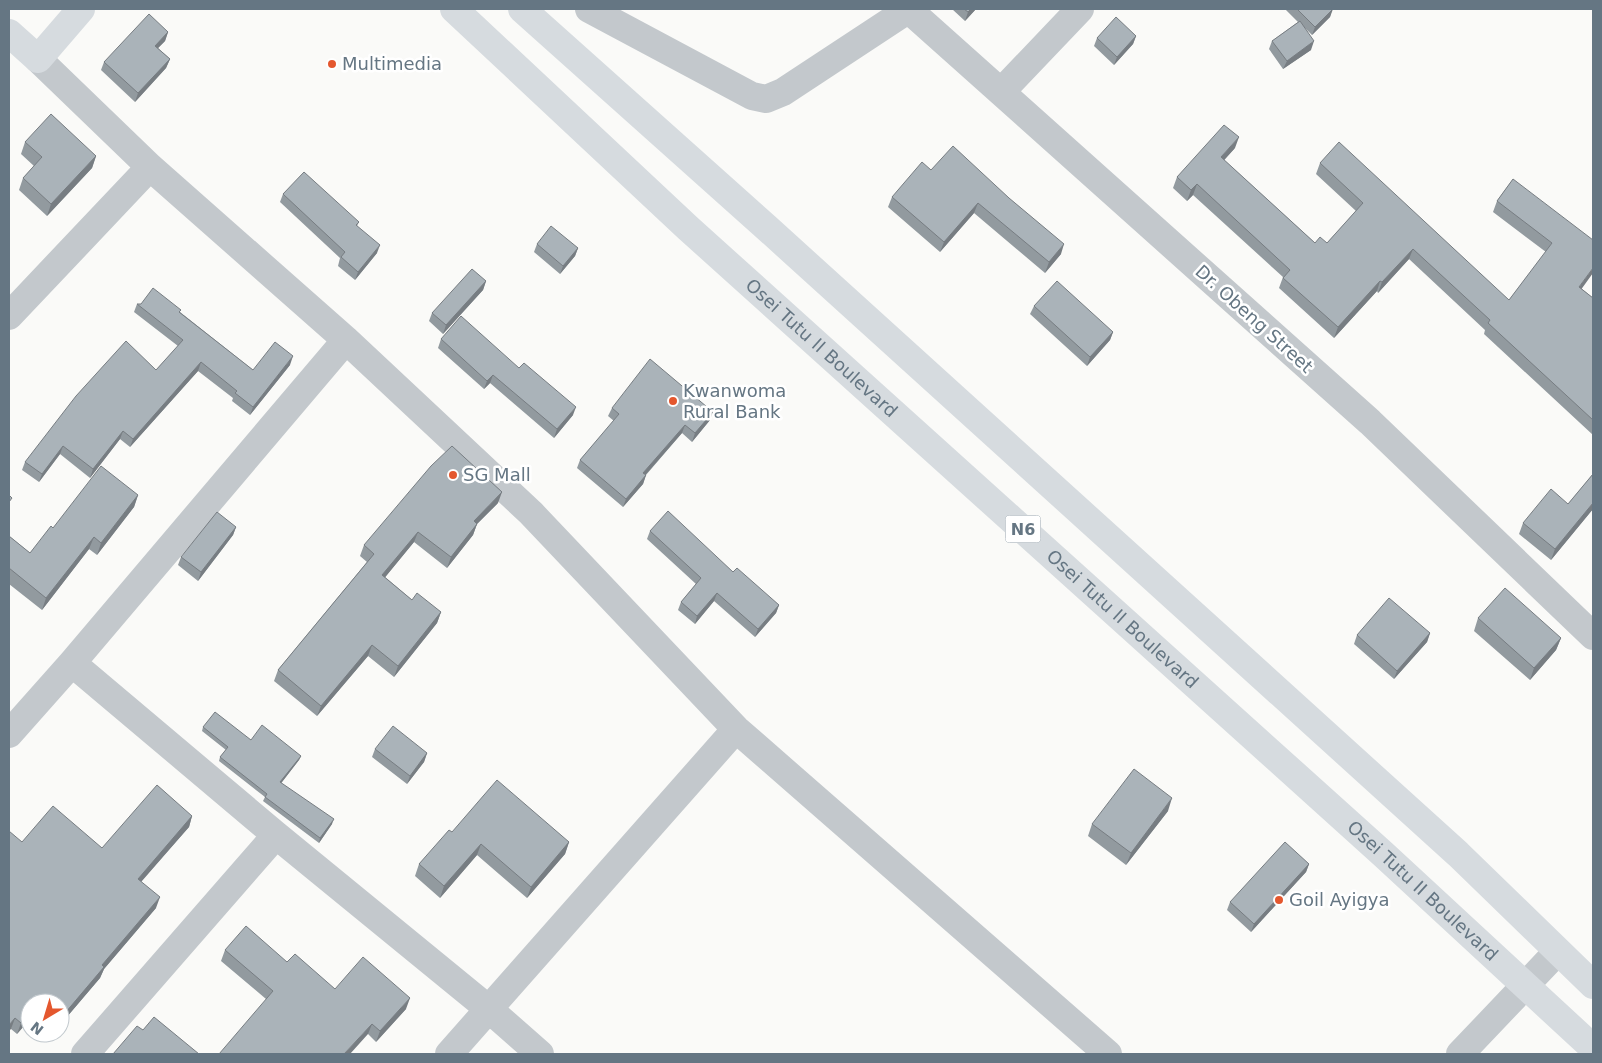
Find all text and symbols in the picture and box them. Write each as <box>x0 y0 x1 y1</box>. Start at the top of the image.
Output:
place label: Multimedia <box>342 53 442 74</box>
marker: Multimedia <box>326 58 338 70</box>
street label: Dr. Obeng Street <box>1191 260 1317 377</box>
street label: Osei Tutu II Boulevard <box>742 274 902 421</box>
place label: Kwanwoma Rural Bank <box>683 380 786 422</box>
marker: Kwanwoma Rural Bank <box>667 395 679 407</box>
place label: SG Mall <box>463 464 531 485</box>
marker: SG Mall <box>447 469 459 481</box>
road number: N6 <box>1006 516 1040 542</box>
street label: Osei Tutu II Boulevard <box>1043 545 1203 692</box>
street label: Osei Tutu II Boulevard <box>1343 816 1503 965</box>
place label: Goil Ayigya <box>1289 889 1390 910</box>
marker: Goil Ayigya <box>1273 894 1285 906</box>
north arrow <box>20 993 70 1043</box>
text: N <box>27 1018 47 1038</box>

